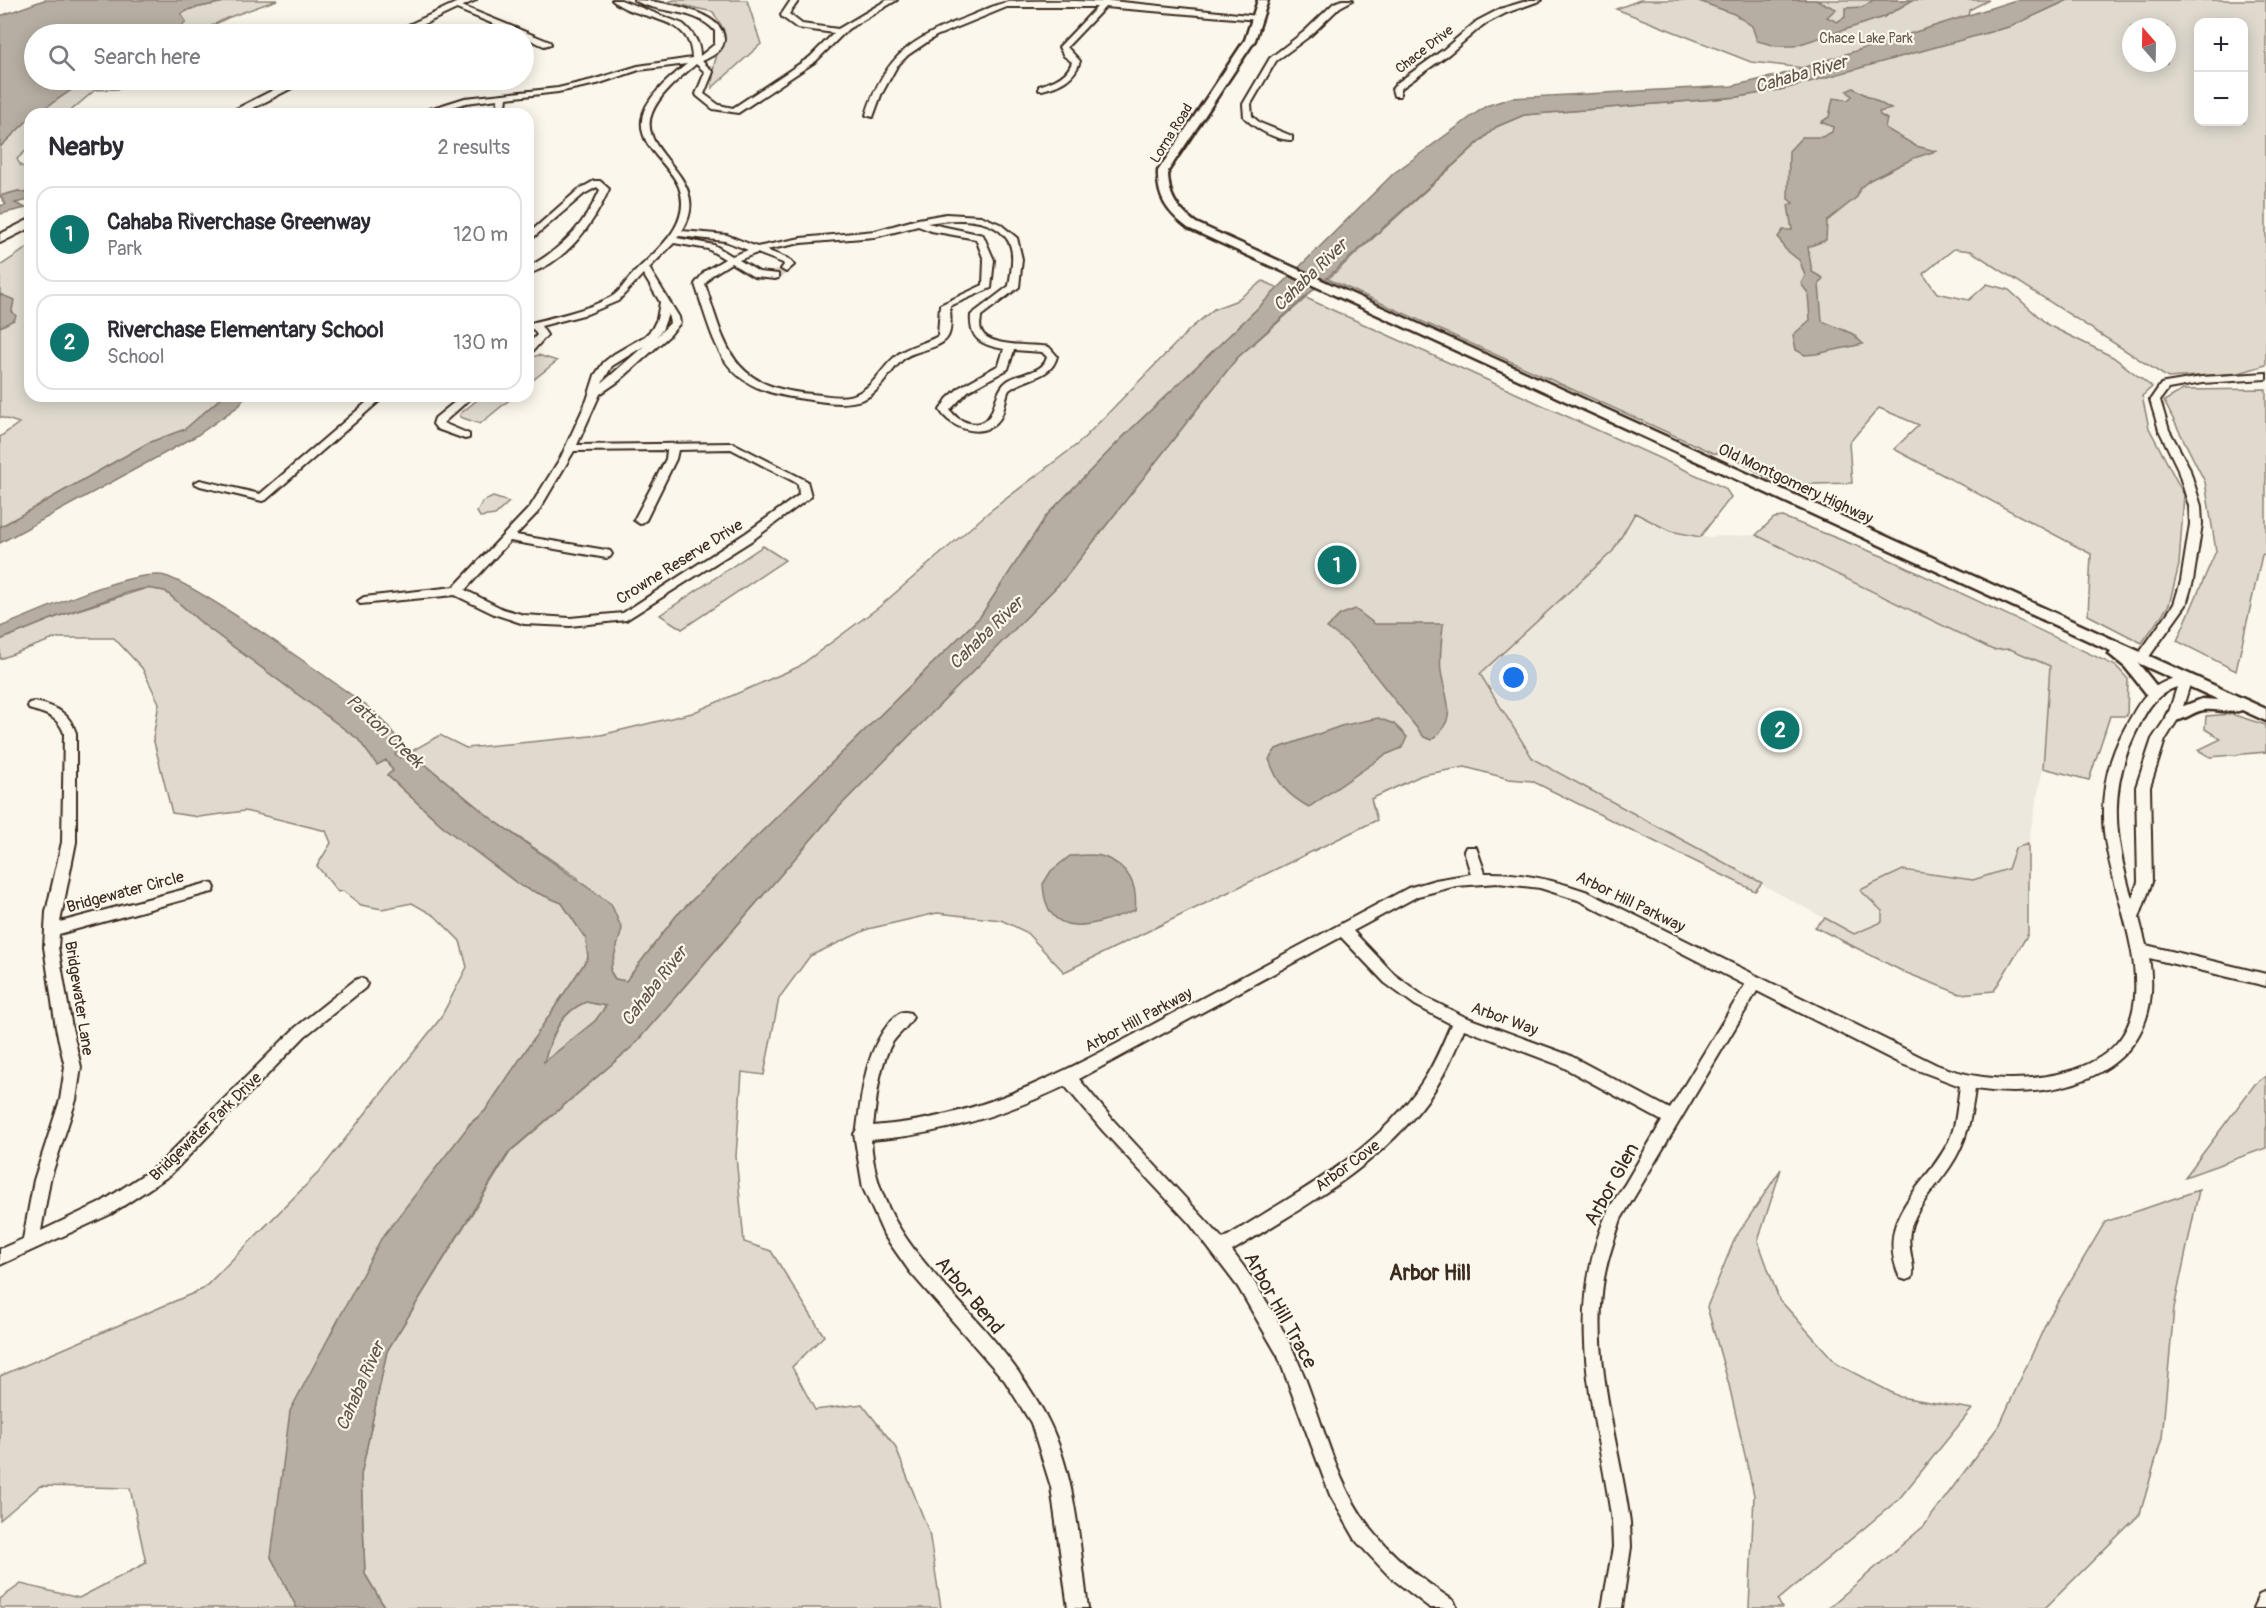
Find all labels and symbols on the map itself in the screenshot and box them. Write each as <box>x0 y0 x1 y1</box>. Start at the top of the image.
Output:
north arrow <box>2122 18 2176 72</box>
street label: Chace Drive <box>1392 22 1457 77</box>
park label: Chace Lake Park <box>1819 30 1913 47</box>
water label: Cahaba River <box>1752 50 1852 99</box>
street label: Lorna Road <box>1146 100 1196 166</box>
water label: Cahaba River <box>1268 232 1354 317</box>
street label: Old Montgomery Highway <box>1715 439 1876 529</box>
street label: Crowne Reserve Drive <box>613 515 747 609</box>
pin: 1 <box>1318 542 1356 588</box>
water label: Cahaba River <box>944 590 1030 675</box>
your location <box>1499 663 1528 692</box>
water label: Patton Creek <box>341 690 429 774</box>
pin: 2 <box>1760 708 1800 752</box>
street label: Bridgewater Circle <box>64 867 186 917</box>
street label: Arbor Hill Parkway <box>1573 867 1689 937</box>
street label: Bridgewater Lane <box>60 940 98 1057</box>
water label: Cahaba River <box>616 940 694 1031</box>
street label: Arbor Hill Parkway <box>1081 983 1196 1057</box>
street label: Arbor Way <box>1469 998 1541 1040</box>
street label: Bridgewater Park Drive <box>145 1068 266 1185</box>
street label: Arbor Cove <box>1311 1136 1384 1196</box>
street label: Arbor Glen <box>1579 1138 1644 1230</box>
street label: Arbor Hill Trace <box>1238 1248 1323 1373</box>
street label: Arbor Bend <box>930 1251 1009 1339</box>
district label: Arbor Hill <box>1389 1260 1471 1287</box>
water label: Cahaba River <box>331 1336 391 1434</box>

